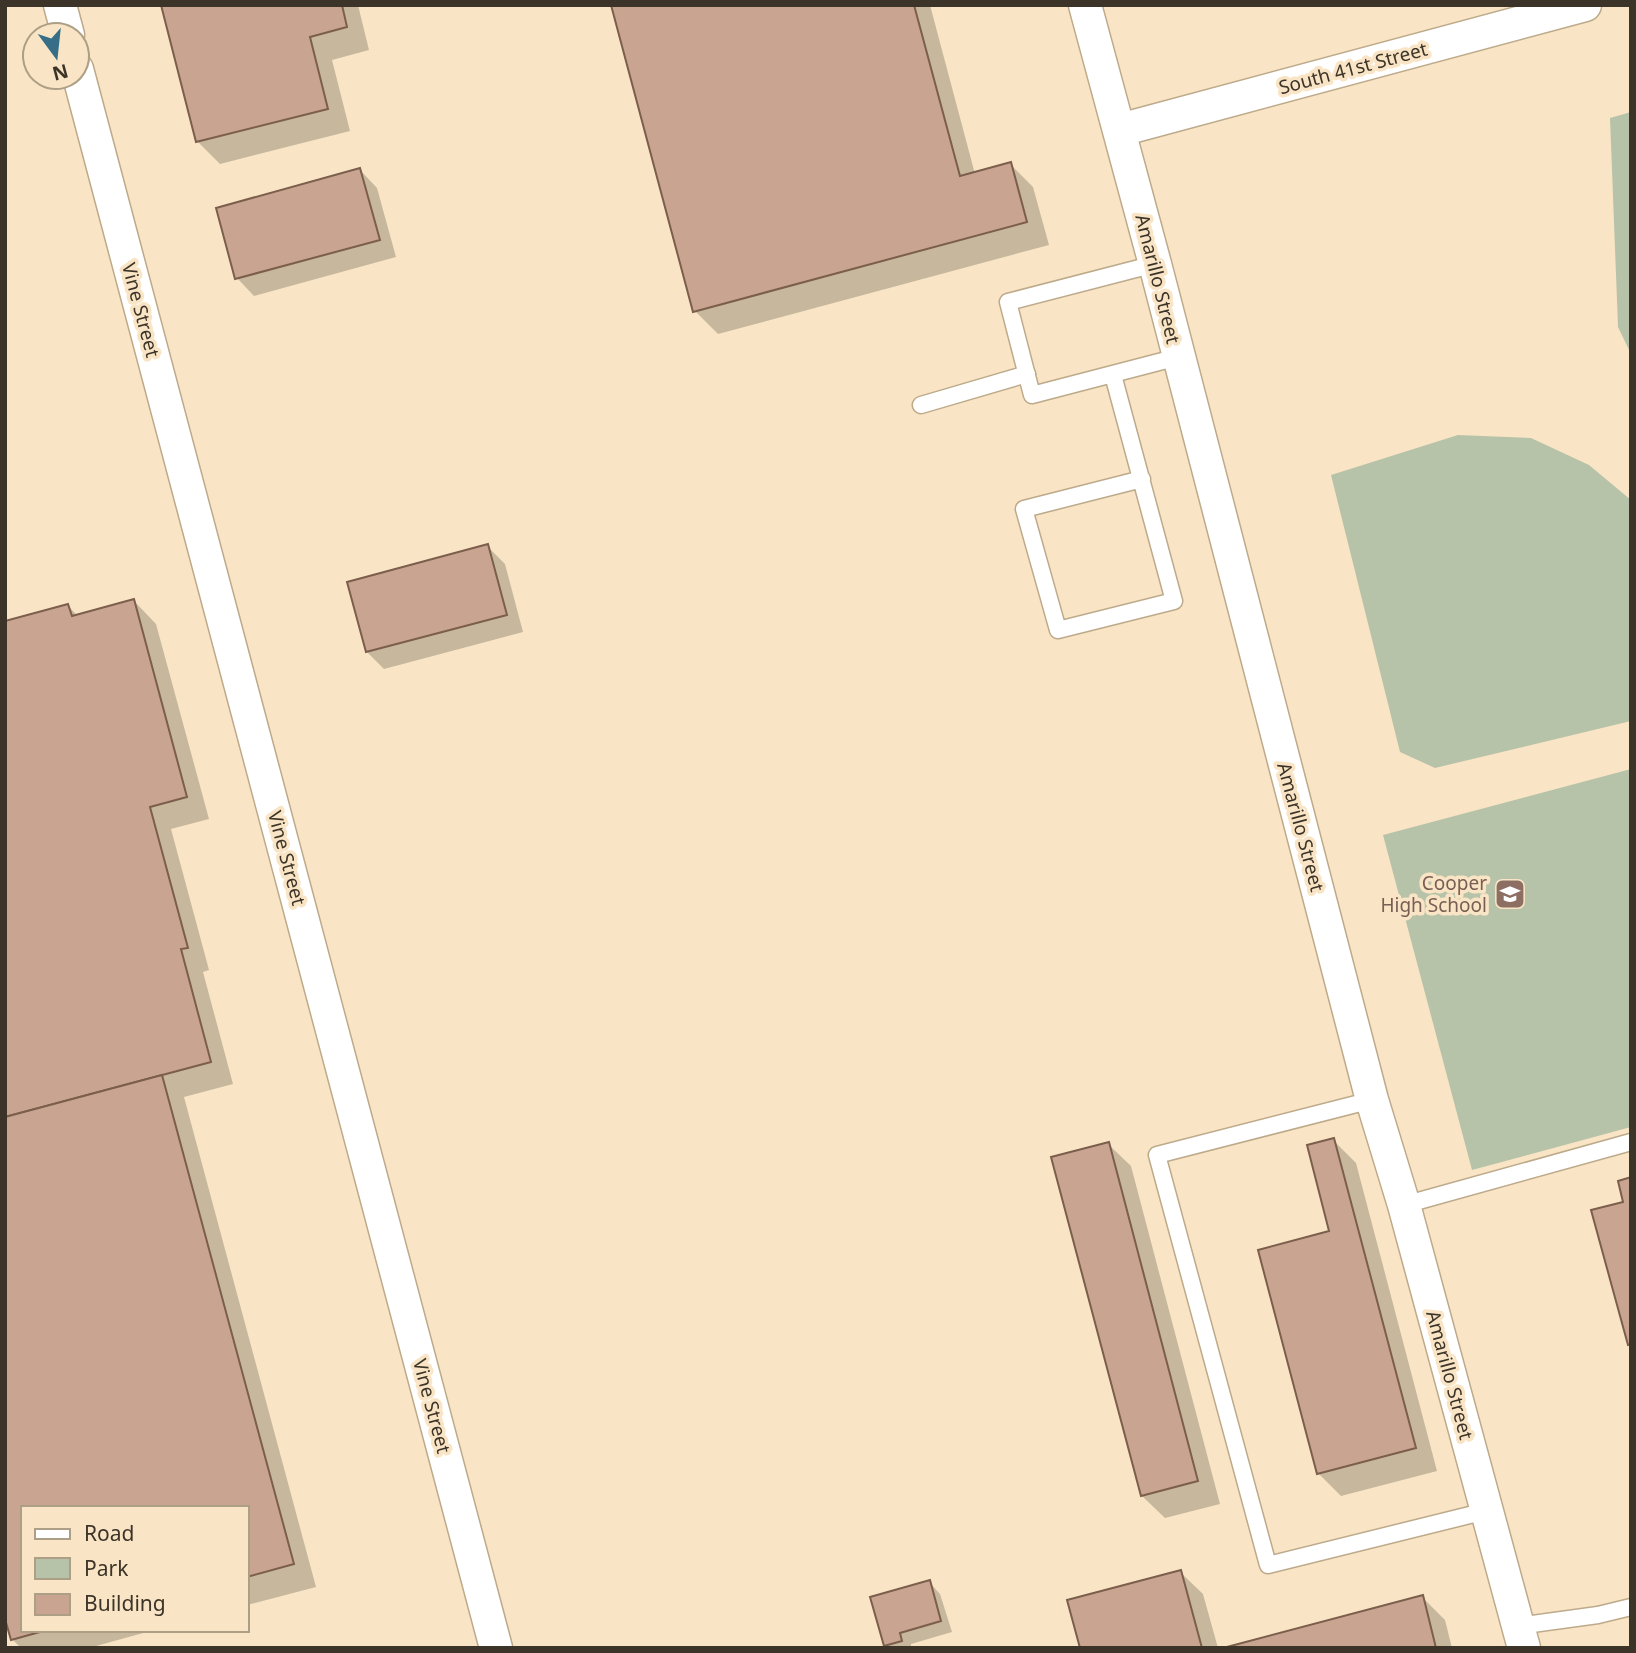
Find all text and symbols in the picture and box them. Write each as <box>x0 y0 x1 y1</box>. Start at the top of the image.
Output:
north arrow <box>21 21 91 91</box>
street label: South 41st Street <box>1276 36 1430 100</box>
text: N <box>50 58 71 87</box>
street label: Amarillo Street <box>1129 212 1187 347</box>
street label: Vine Street <box>116 260 166 360</box>
street label: Amarillo Street <box>1271 760 1331 895</box>
street label: Vine Street <box>262 808 312 908</box>
place label: Cooper High School <box>1380 870 1487 918</box>
school or university icon: Cooper High School <box>1493 877 1527 911</box>
street label: Amarillo Street <box>1420 1308 1480 1443</box>
street label: Vine Street <box>407 1356 457 1456</box>
legend <box>21 1506 248 1632</box>
text: Road <box>84 1519 134 1547</box>
text: Park <box>84 1554 129 1582</box>
text: Building <box>84 1589 166 1617</box>

